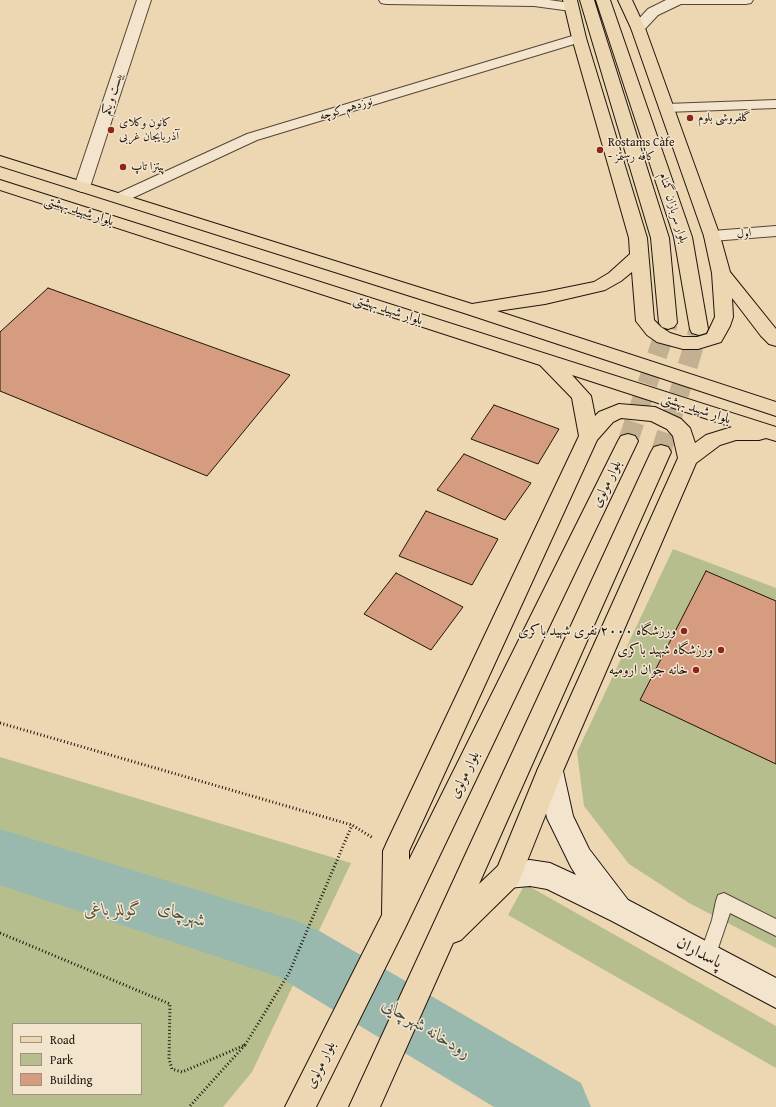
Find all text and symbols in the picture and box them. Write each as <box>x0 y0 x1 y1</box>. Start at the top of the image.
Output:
street label: بیست و یکم <box>99 71 127 117</box>
street label: نوزدهم کوچه <box>318 94 374 124</box>
place label: گلفروشی بلوم <box>698 111 751 125</box>
marker: گلفروشی بلوم <box>685 113 695 123</box>
place label: کانون وکلای آذربایجان غربی <box>119 116 179 144</box>
marker: کانون وکلای آذربایجان غربی <box>106 125 116 135</box>
place label: Rostams Càfe - کافه رستمز <box>608 136 675 164</box>
marker: Rostams Càfe - کافه رستمز <box>595 145 605 155</box>
place label: پیتزا تاپ <box>131 160 165 174</box>
marker: پیتزا تاپ <box>118 162 128 172</box>
street label: بلوار سربازان گمنام <box>655 171 691 245</box>
street label: بلوار شهید بهشتی <box>42 192 116 230</box>
street label: اول <box>736 226 752 242</box>
street label: بلوار شهید بهشتی <box>351 291 425 329</box>
street label: بلوار شهید بهشتی <box>659 390 733 428</box>
street label: بلوار مولوی <box>588 458 626 510</box>
place label: ورزشگاه ۲۰۰۰ نفری شهید باکری <box>518 623 676 639</box>
marker: ورزشگاه ۲۰۰۰ نفری شهید باکری <box>679 626 689 636</box>
place label: ورزشگاه شهید باکری <box>617 642 713 658</box>
marker: ورزشگاه شهید باکری <box>716 645 726 655</box>
place label: خانه جوان ارومیه <box>609 662 688 678</box>
marker: خانه جوان ارومیه <box>691 665 701 675</box>
street label: بلوار مولوی <box>446 749 484 801</box>
water label: شهرچای <box>155 897 209 933</box>
park label: گوللر باغی <box>84 901 142 921</box>
street label: پاسداران <box>673 933 725 973</box>
water label: رودخانه شهرچایی <box>377 994 475 1064</box>
legend <box>12 1023 142 1095</box>
text: Road <box>50 1031 75 1048</box>
street label: بلوار مولوی <box>302 1039 340 1091</box>
text: Park <box>50 1051 73 1068</box>
text: Building <box>50 1071 93 1088</box>

